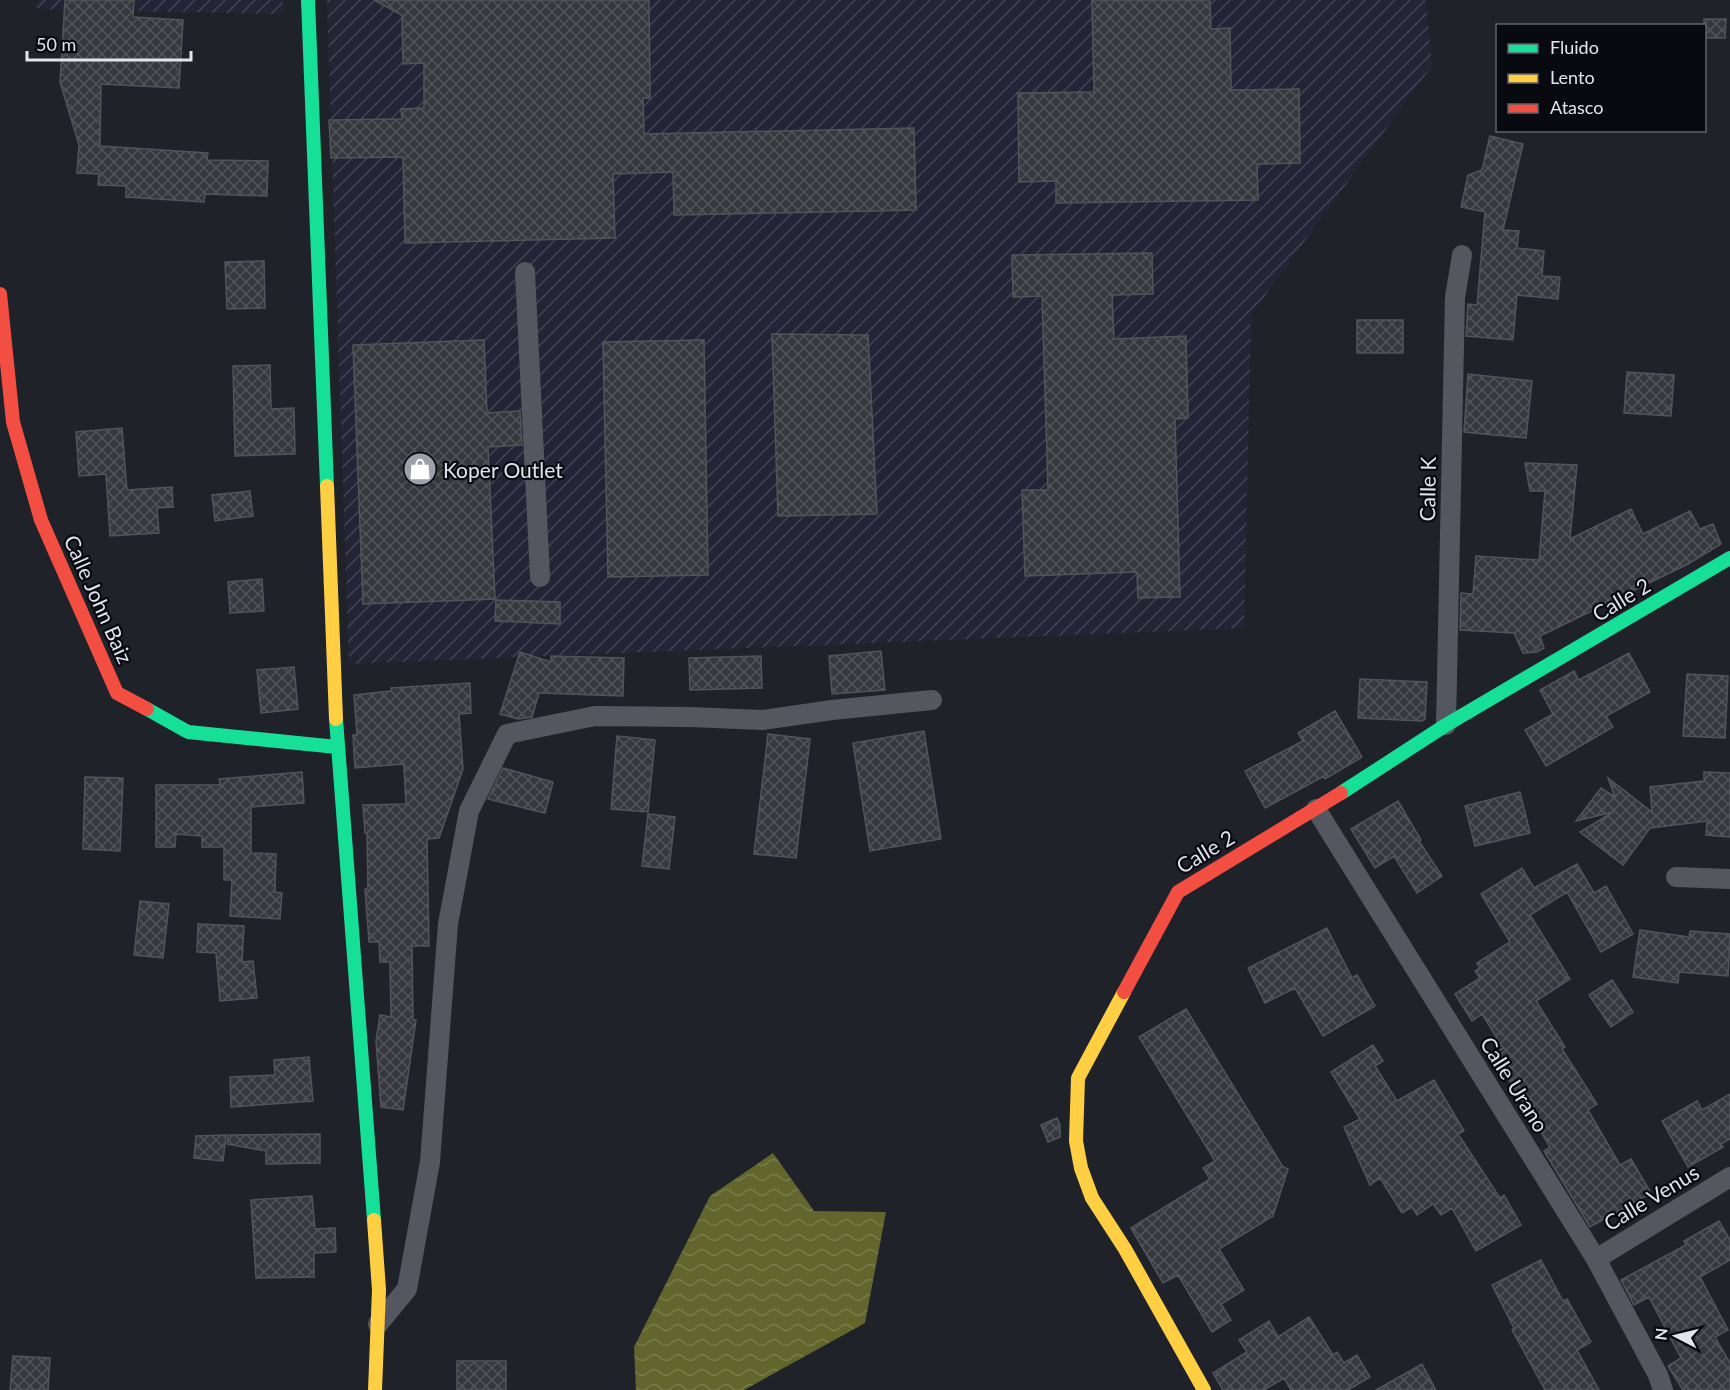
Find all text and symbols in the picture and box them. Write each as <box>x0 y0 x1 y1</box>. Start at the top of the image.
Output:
scale bar <box>27 24 190 62</box>
legend <box>1496 24 1706 132</box>
text: 50 m <box>36 33 76 55</box>
text: Fluido <box>1550 36 1599 58</box>
text: Lento <box>1550 66 1595 88</box>
text: Atasco <box>1550 96 1603 118</box>
shop icon: Koper Outlet <box>402 451 438 487</box>
street label: Calle K <box>1414 456 1440 522</box>
place label: Koper Outlet <box>443 457 563 482</box>
street label: Calle John Baiz <box>60 531 138 667</box>
street label: Calle 2 <box>1588 572 1654 626</box>
street label: Calle 2 <box>1172 824 1238 878</box>
street label: Calle Urano <box>1476 1032 1554 1136</box>
street label: Calle Venus <box>1599 1159 1703 1235</box>
north arrow <box>1646 1306 1706 1366</box>
text: N <box>1650 1327 1671 1341</box>

